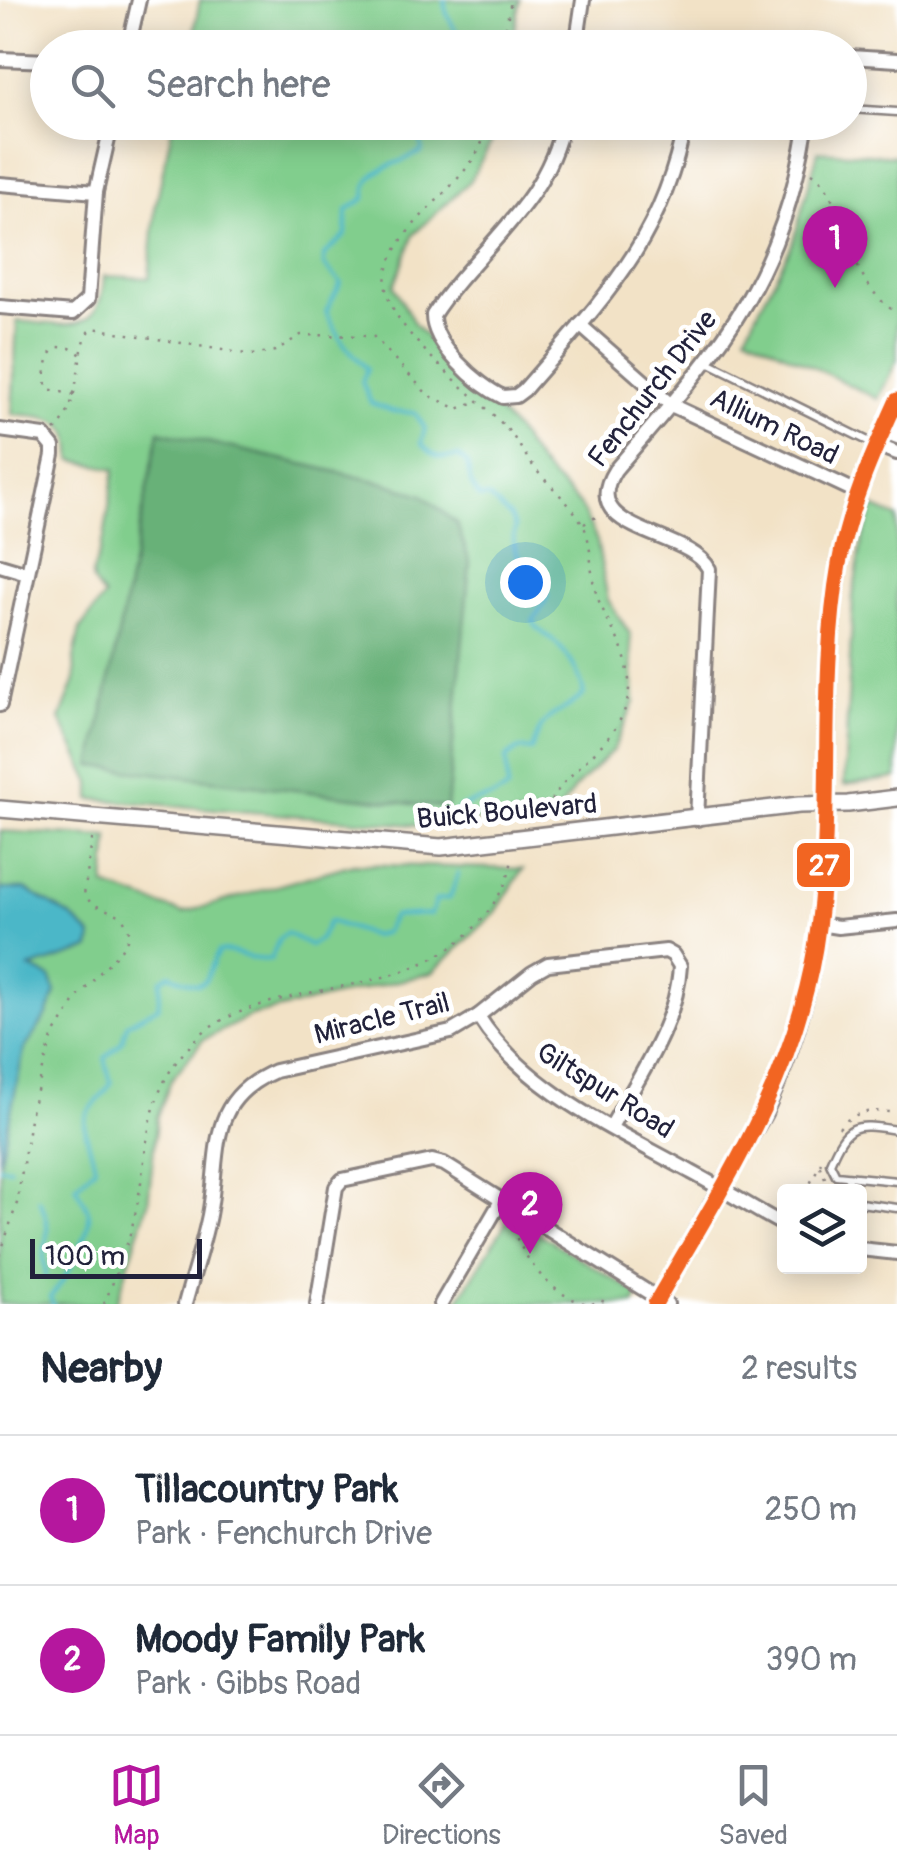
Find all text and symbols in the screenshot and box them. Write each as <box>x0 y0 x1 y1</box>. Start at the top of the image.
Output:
search box <box>30 30 867 140</box>
icon: search <box>65 58 120 113</box>
text: Search here <box>145 61 331 109</box>
pin: 1 <box>802 206 868 288</box>
street label: Fenchurch Drive <box>581 303 725 475</box>
street label: Allium Road <box>704 381 844 473</box>
your location <box>500 557 551 608</box>
street label: Buick Boulevard <box>415 787 599 837</box>
line badge: 27 <box>795 841 852 889</box>
text: 27 <box>809 849 839 884</box>
street label: Miracle Trail <box>311 985 453 1053</box>
street label: Giltspur Road <box>530 1035 680 1147</box>
pin: 2 <box>498 1172 562 1254</box>
map controls <box>777 1184 867 1274</box>
button: layers <box>777 1184 867 1274</box>
scale bar <box>30 1234 202 1278</box>
text: 100 m <box>45 1239 125 1274</box>
text: Nearby <box>40 1343 162 1395</box>
text: 2 results <box>741 1349 857 1389</box>
text: Tillacountry Park <box>135 1466 398 1514</box>
text: 1 <box>66 1490 79 1530</box>
text: 250 m <box>765 1490 857 1530</box>
text: Park · Fenchurch Drive <box>135 1514 432 1554</box>
text: Moody Family Park <box>135 1616 425 1664</box>
text: 2 <box>64 1640 81 1680</box>
text: 390 m <box>765 1640 857 1680</box>
text: Park · Gibbs Road <box>135 1664 361 1704</box>
tab: Map <box>109 1758 164 1853</box>
tab: Directions <box>382 1758 501 1853</box>
tab: Saved <box>719 1758 788 1853</box>

